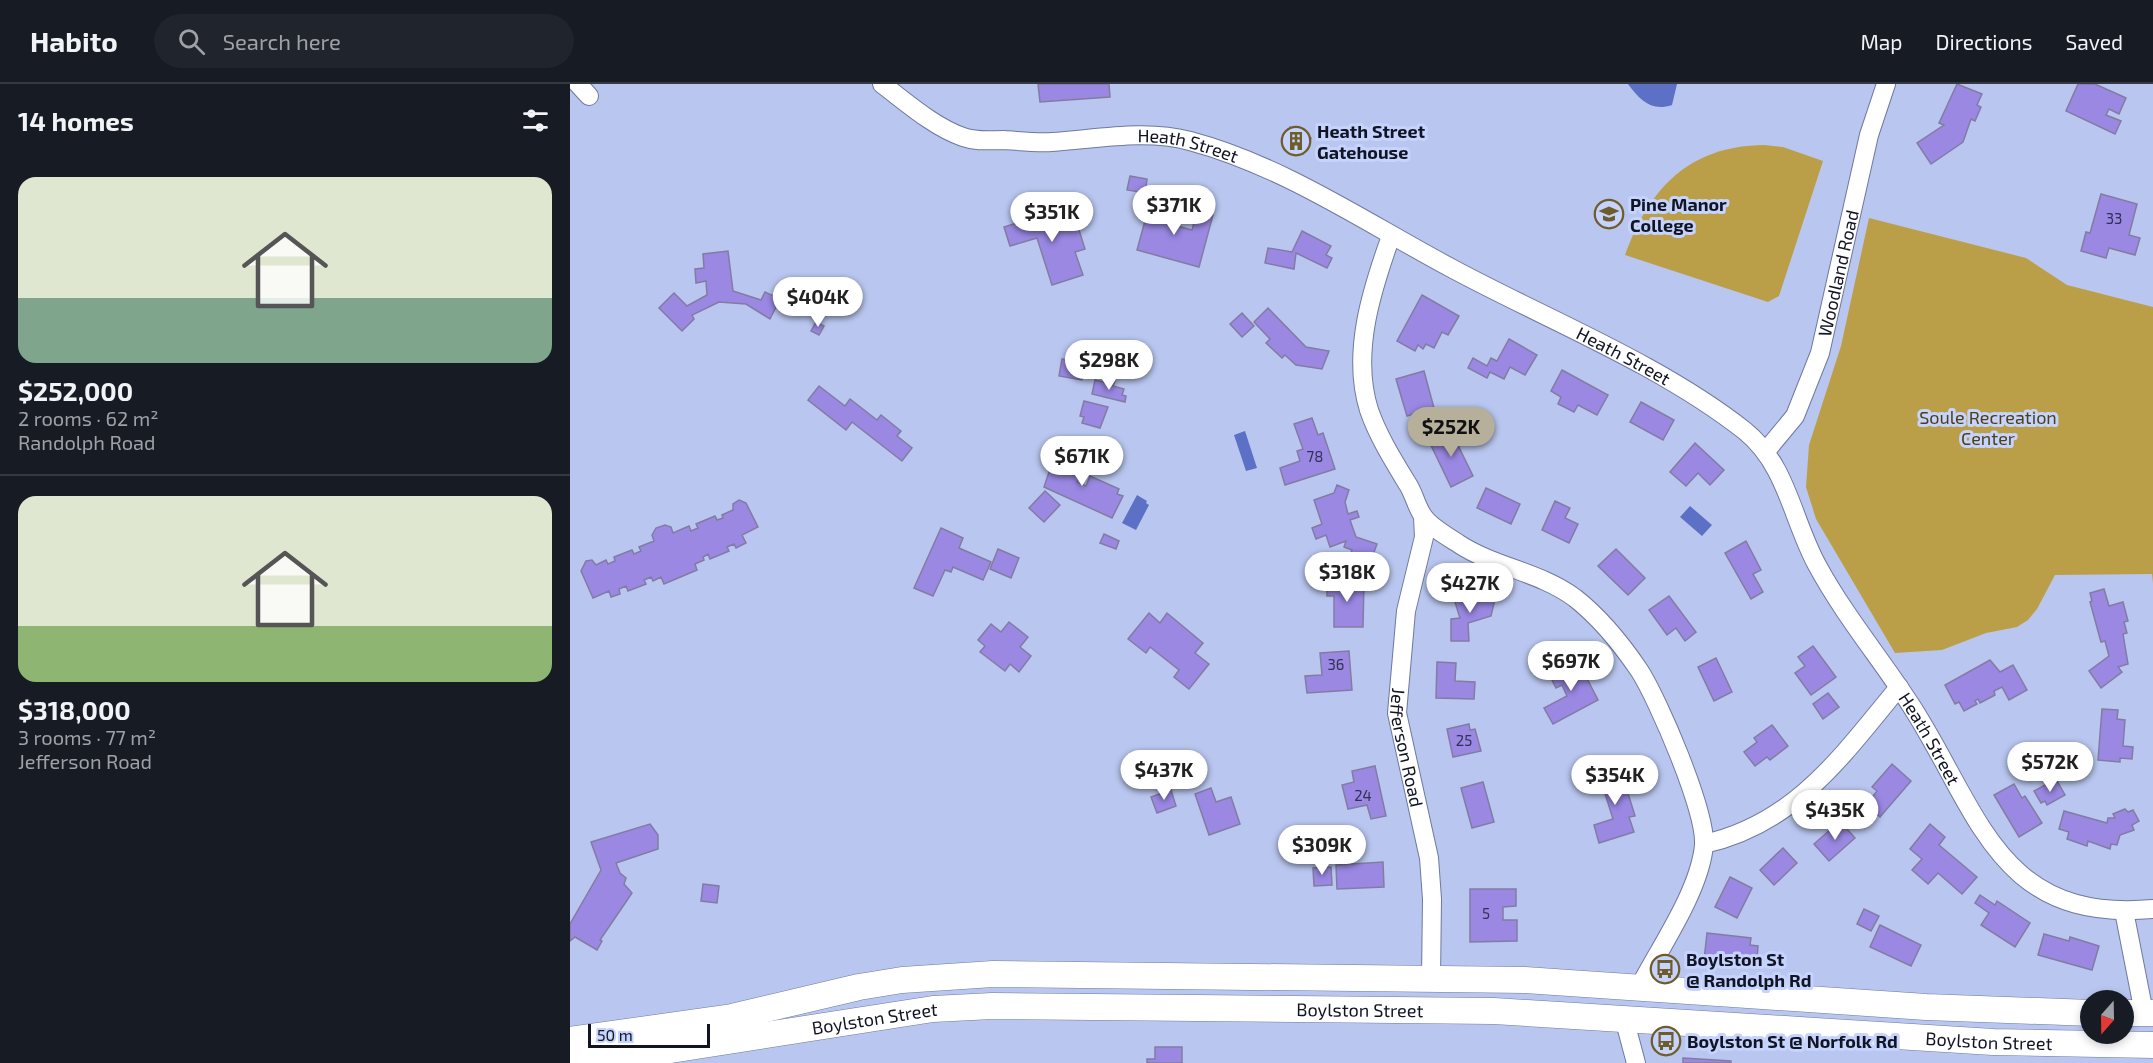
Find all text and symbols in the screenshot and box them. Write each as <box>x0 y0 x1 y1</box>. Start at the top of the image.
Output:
search box <box>154 14 574 68</box>
text: Habito <box>30 24 118 58</box>
icon: search <box>175 25 208 58</box>
text: Search here <box>223 28 341 54</box>
text: Map <box>1860 29 1903 54</box>
text: Directions <box>1936 29 2032 54</box>
text: Saved <box>2065 29 2123 54</box>
icon: filters <box>519 104 552 137</box>
text: 14 homes <box>18 105 134 136</box>
place label: Heath Street Gatehouse <box>1317 120 1426 163</box>
street label: Heath Street <box>1138 124 1242 167</box>
building icon: Heath Street Gatehouse <box>1280 125 1312 157</box>
pin: $371K <box>1132 185 1216 236</box>
pin: $351K <box>1010 192 1094 243</box>
text: $371K <box>1147 192 1201 216</box>
place label: Pine Manor College <box>1630 193 1727 236</box>
school or university icon: Pine Manor College <box>1593 198 1625 230</box>
text: $351K <box>1024 199 1080 223</box>
street label: Woodland Road <box>1813 208 1863 339</box>
house number: 33 <box>2106 209 2122 227</box>
icon: home <box>231 216 339 324</box>
pin: $404K <box>776 277 860 328</box>
text: $404K <box>787 284 849 308</box>
street label: Heath Street <box>1573 322 1675 390</box>
pin: $298K <box>1067 340 1151 391</box>
text: $298K <box>1079 347 1139 371</box>
text: $252,000 <box>18 375 133 406</box>
text: 2 rooms · 62 m² <box>18 406 158 430</box>
park label: Soule Recreation Center <box>1919 406 2057 449</box>
pin: $252K <box>1409 407 1493 458</box>
text: $252K <box>1422 414 1480 438</box>
text: Randolph Road <box>18 430 155 454</box>
pin: $671K <box>1040 436 1124 487</box>
text: $671K <box>1054 443 1110 467</box>
house number: 78 <box>1307 447 1323 465</box>
icon: home <box>231 535 339 643</box>
pin: $318K <box>1305 552 1389 603</box>
text: $318K <box>1319 559 1375 583</box>
pin: $427K <box>1428 563 1512 614</box>
text: $427K <box>1440 570 1500 594</box>
pin: $697K <box>1529 641 1613 692</box>
text: $697K <box>1542 648 1600 672</box>
house number: 36 <box>1328 655 1344 673</box>
street label: Jefferson Road <box>1386 687 1428 809</box>
street label: Heath Street <box>1894 688 1965 789</box>
text: $318,000 <box>18 694 131 725</box>
text: 3 rooms · 77 m² <box>18 725 156 749</box>
house number: 25 <box>1456 731 1472 749</box>
pin: $572K <box>2008 742 2092 793</box>
text: Jefferson Road <box>18 749 152 773</box>
text: $572K <box>2021 749 2079 773</box>
pin: $437K <box>1122 750 1206 801</box>
pin: $354K <box>1573 755 1657 806</box>
text: $437K <box>1135 757 1193 781</box>
text: $354K <box>1585 762 1645 786</box>
house number: 24 <box>1354 786 1372 804</box>
pin: $435K <box>1793 790 1877 841</box>
text: $435K <box>1805 797 1865 821</box>
pin: $309K <box>1280 825 1364 876</box>
text: $309K <box>1292 832 1352 856</box>
house number: 5 <box>1482 904 1490 922</box>
place label: Boylston St @ Randolph Rd <box>1686 948 1811 991</box>
bus stop icon: Boylston St @ Randolph Rd <box>1649 953 1681 985</box>
north arrow <box>2080 990 2134 1044</box>
map controls <box>2080 990 2134 1044</box>
street label: Boylston Street <box>810 998 938 1039</box>
street label: Boylston Street <box>1296 998 1424 1021</box>
scale bar <box>588 1021 710 1048</box>
text: 50 m <box>597 1025 633 1044</box>
bus stop icon: Boylston St @ Norfolk Rd <box>1650 1025 1682 1057</box>
street label: Boylston Street <box>1925 1027 2053 1054</box>
place label: Boylston St @ Norfolk Rd <box>1687 1030 1898 1052</box>

